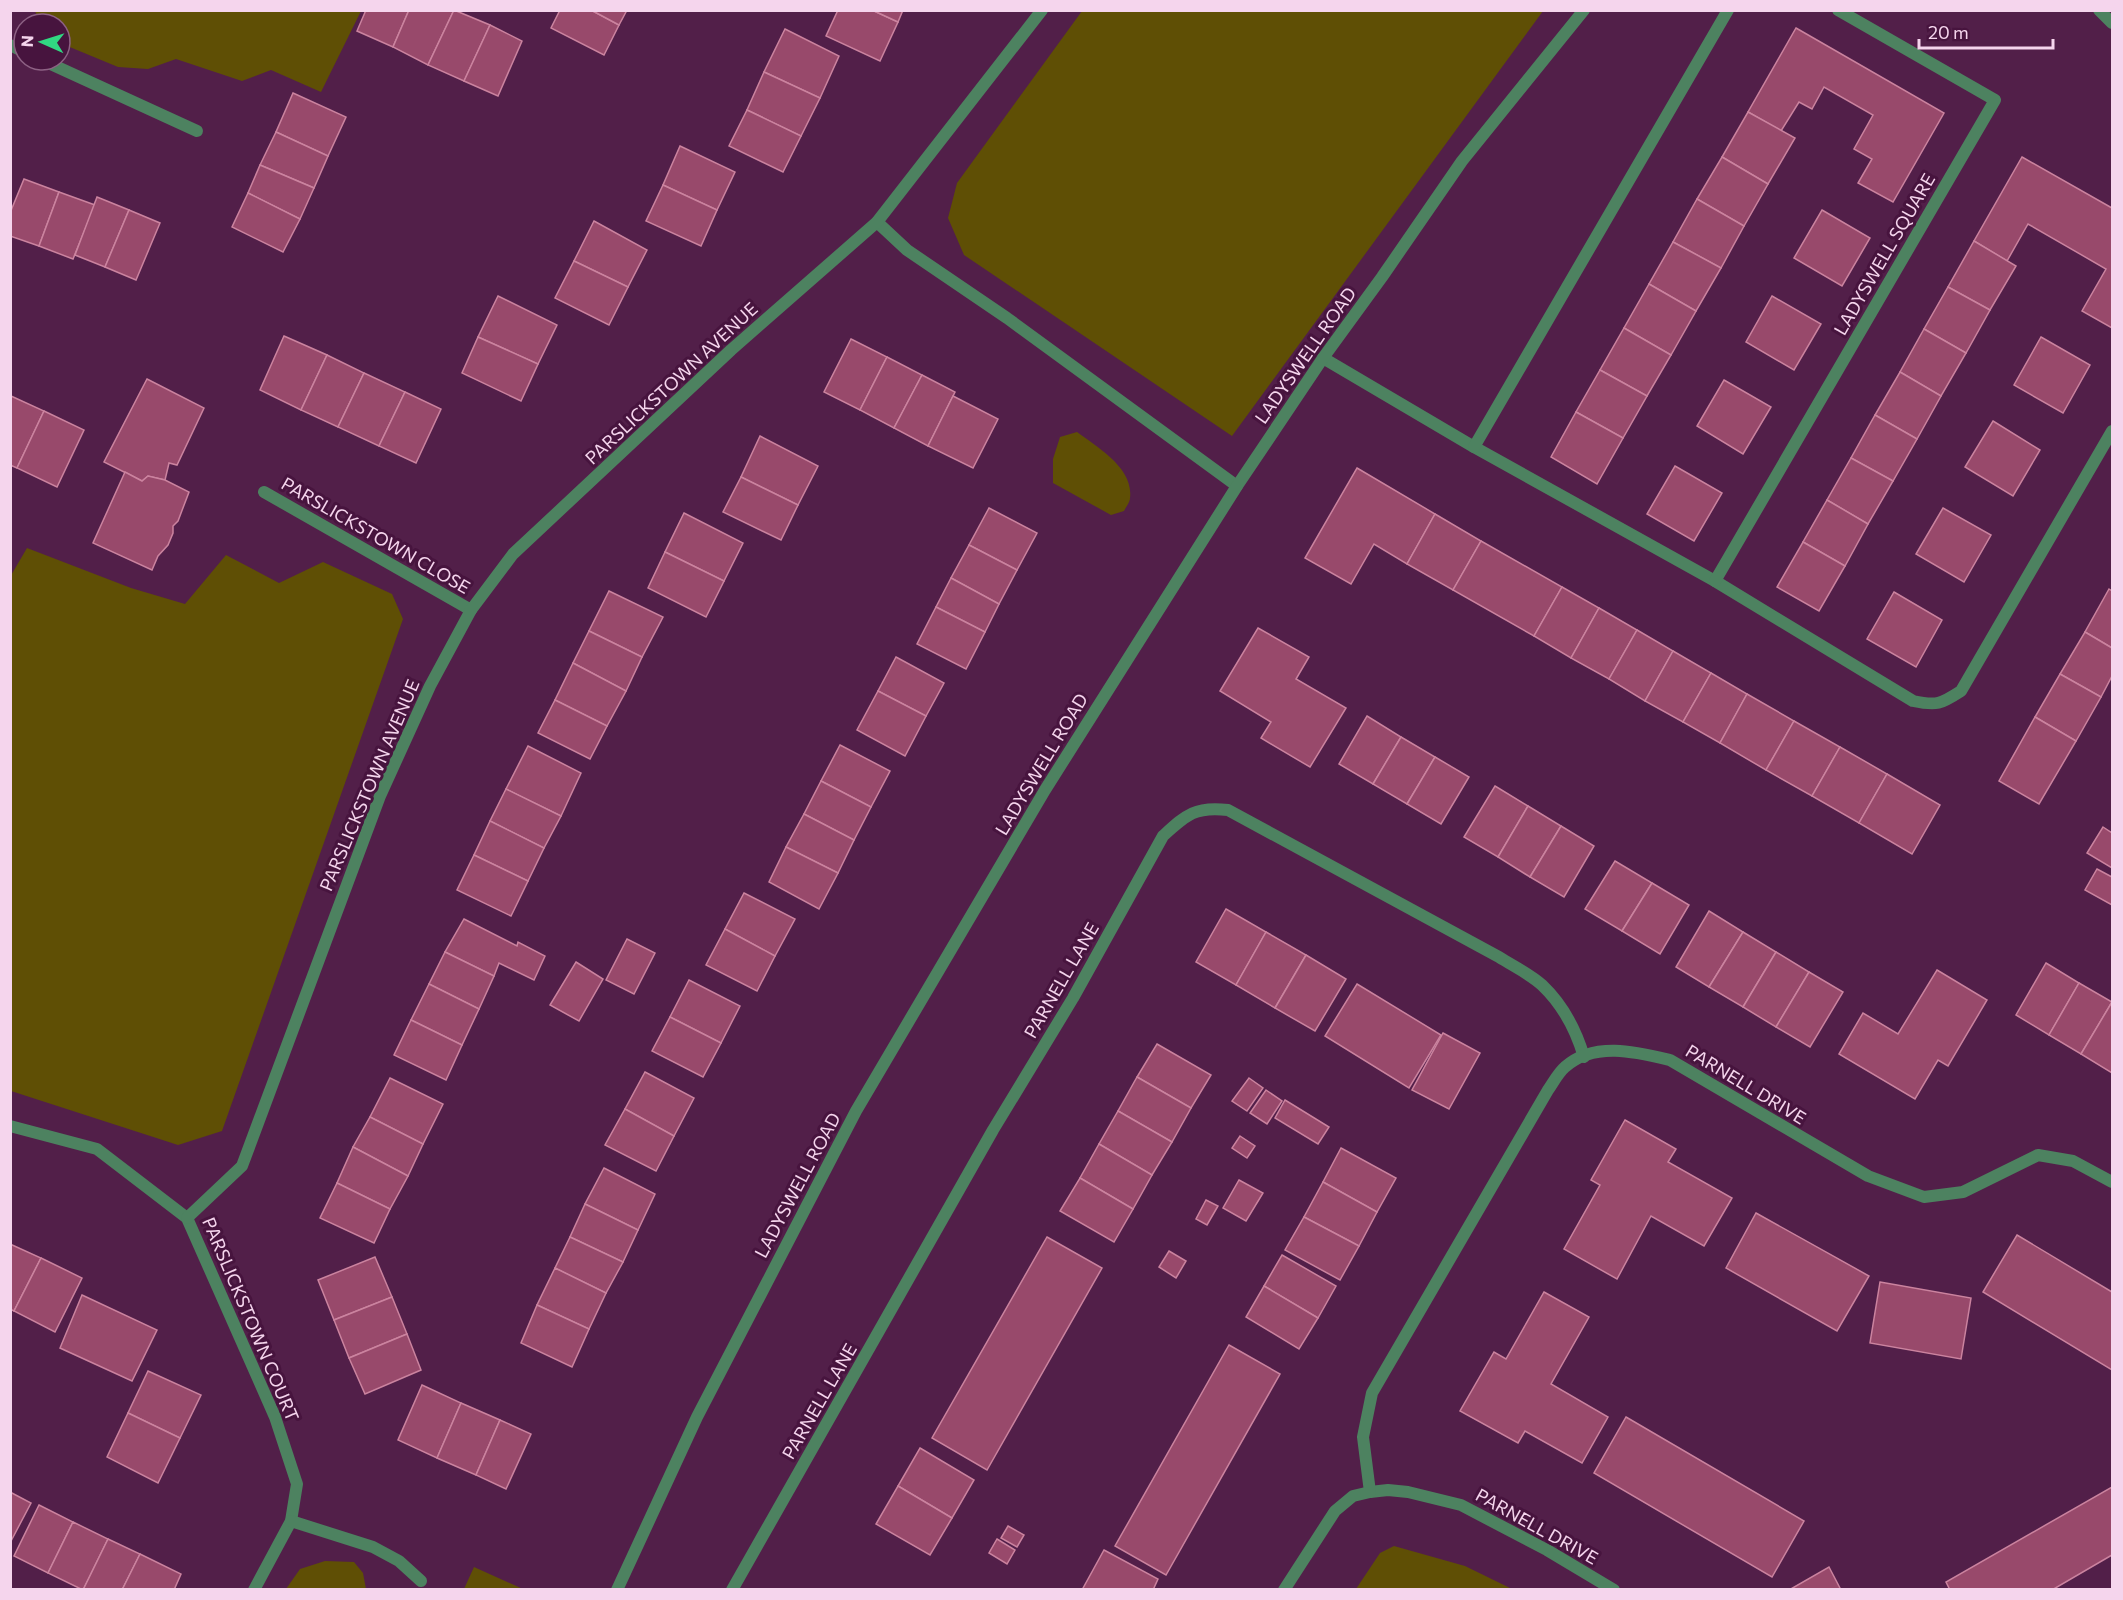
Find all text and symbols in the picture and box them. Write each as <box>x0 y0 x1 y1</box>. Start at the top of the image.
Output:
north arrow <box>12 12 72 72</box>
scale bar <box>1919 12 2052 50</box>
text: 20 m <box>1928 21 1969 43</box>
text: N <box>17 35 36 48</box>
street label: LADYSWELL SQUARE <box>1829 169 1939 339</box>
street label: LADYSWELL ROAD <box>1250 283 1360 427</box>
street label: PARSLICKSTOWN AVENUE <box>580 297 762 469</box>
street label: PARSLICKSTOWN CLOSE <box>278 472 474 598</box>
street label: PARSLICKSTOWN AVENUE <box>314 676 424 894</box>
street label: LADYSWELL ROAD <box>990 689 1092 839</box>
street label: PARNELL LANE <box>1019 918 1103 1042</box>
street label: PARNELL DRIVE <box>1682 1039 1810 1129</box>
street label: LADYSWELL ROAD <box>749 1109 845 1261</box>
street label: PARSLICKSTOWN COURT <box>198 1214 304 1424</box>
street label: PARNELL LANE <box>777 1339 861 1463</box>
street label: PARNELL DRIVE <box>1472 1483 1602 1569</box>

